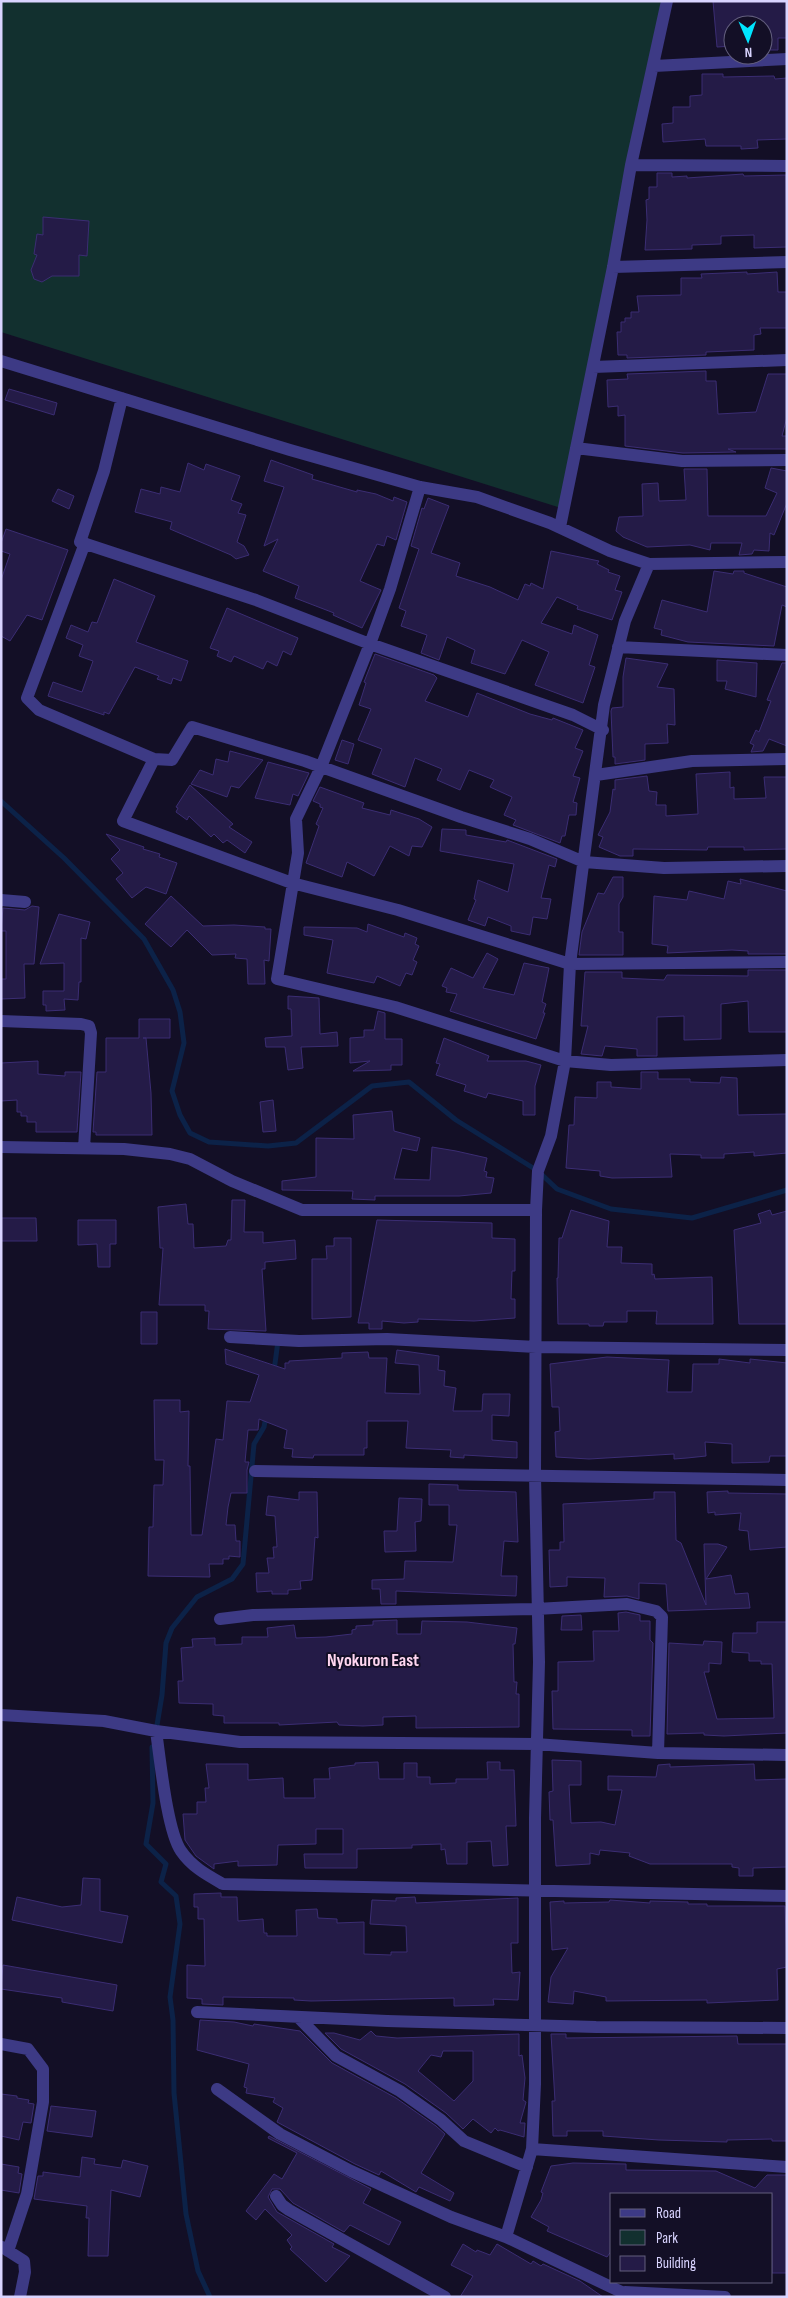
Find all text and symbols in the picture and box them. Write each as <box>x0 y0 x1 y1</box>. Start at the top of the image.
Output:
north arrow <box>723 15 773 65</box>
text: N <box>744 44 752 61</box>
district label: Nyokuron East <box>327 1650 419 1671</box>
legend <box>610 2193 773 2283</box>
text: Road <box>656 2204 681 2223</box>
text: Park <box>656 2229 678 2248</box>
text: Building <box>656 2254 696 2273</box>

